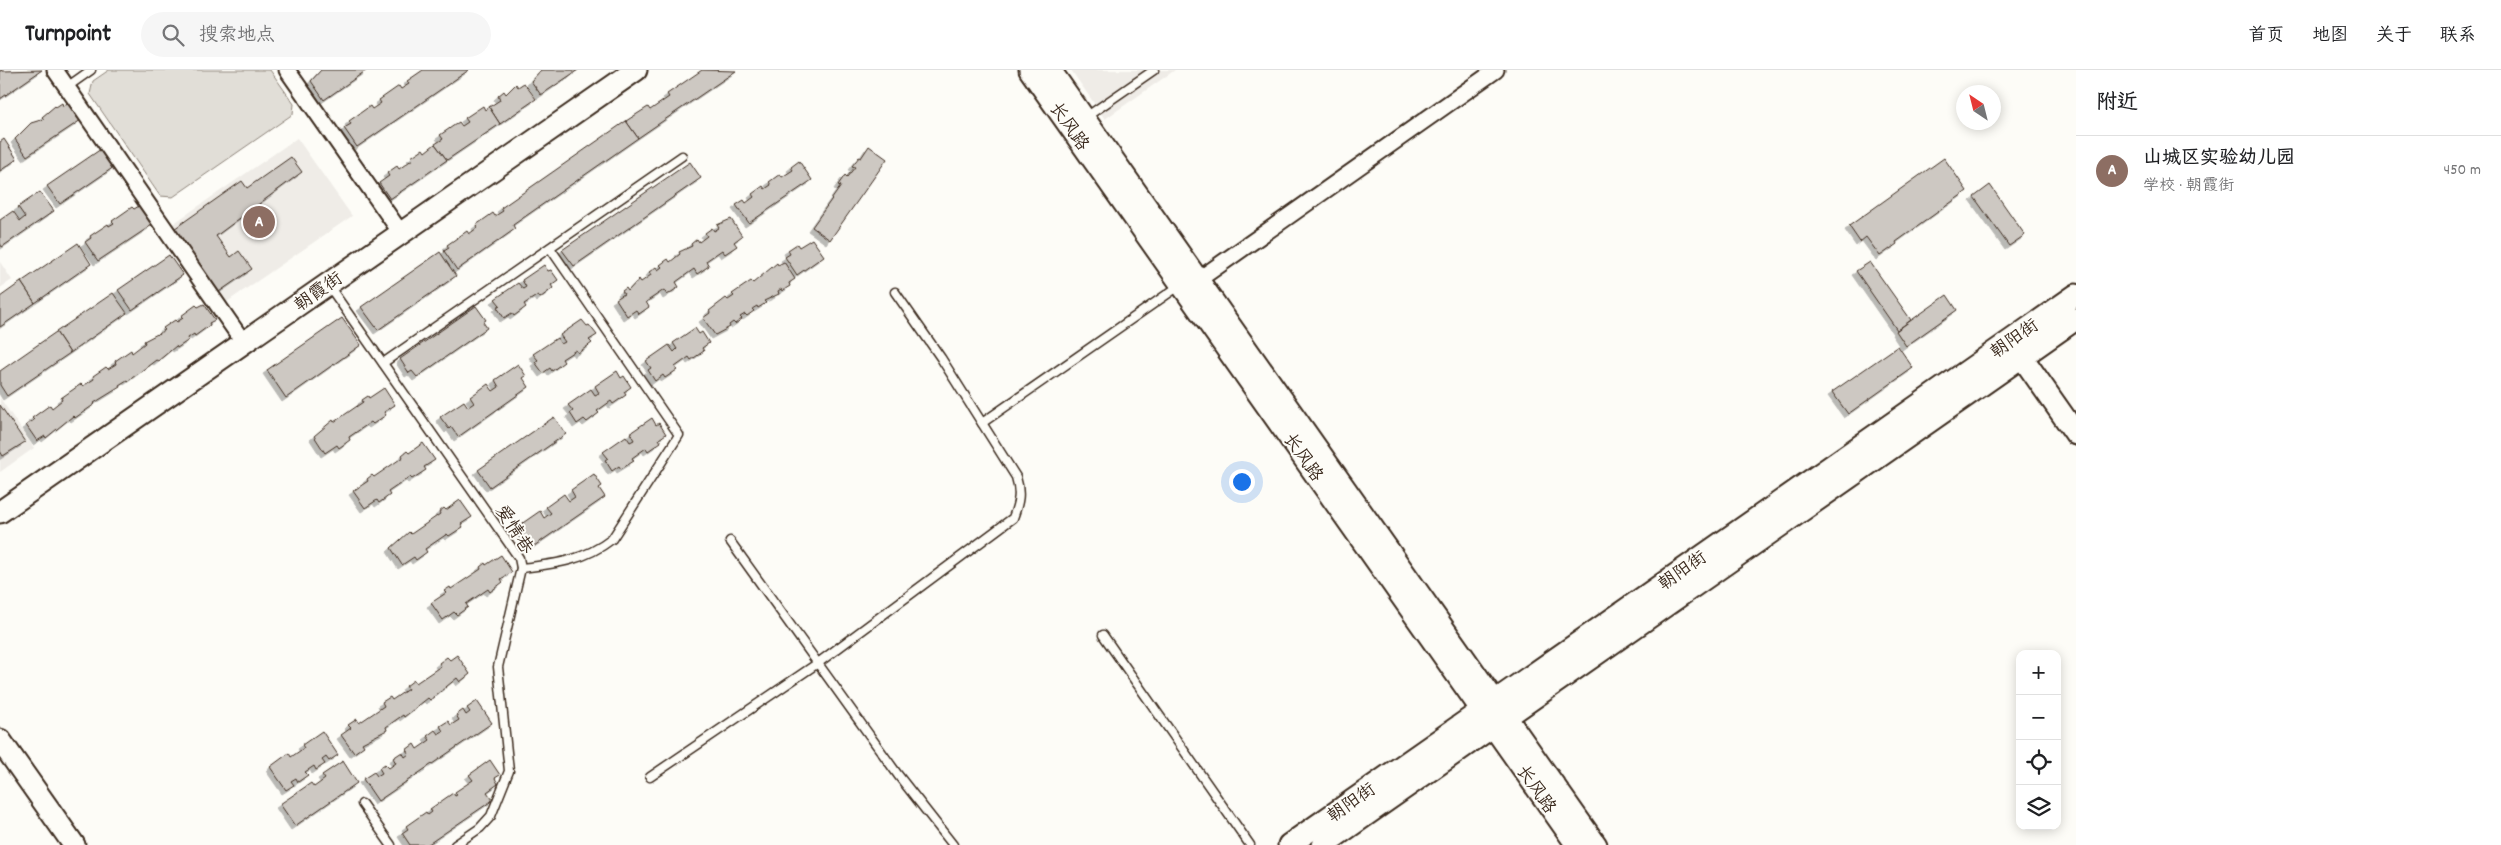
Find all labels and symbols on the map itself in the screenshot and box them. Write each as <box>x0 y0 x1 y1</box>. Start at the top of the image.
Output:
north arrow <box>1956 85 2001 130</box>
street label: 长风路 <box>1042 98 1094 157</box>
pin: A <box>243 203 275 241</box>
street label: 朝霞街 <box>290 267 349 319</box>
street label: 朝阳街 <box>1986 314 2045 366</box>
street label: 长风路 <box>1276 429 1328 488</box>
your location <box>1229 469 1255 495</box>
street label: 爱情巷 <box>488 501 538 560</box>
street label: 朝阳街 <box>1654 546 1713 598</box>
street label: 长风路 <box>1509 761 1561 820</box>
street label: 朝阳街 <box>1323 778 1382 830</box>

